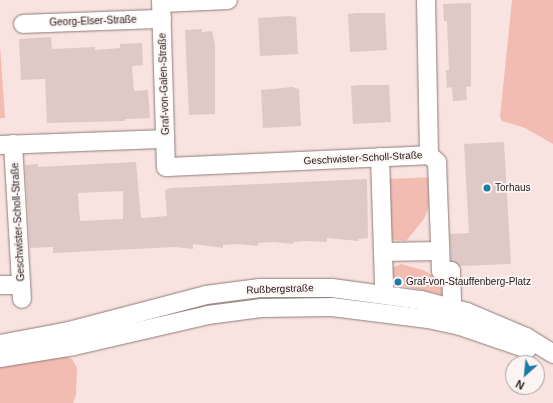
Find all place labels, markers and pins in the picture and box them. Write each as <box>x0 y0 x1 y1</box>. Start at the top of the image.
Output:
place label: Torhaus <box>495 182 531 194</box>
marker: Torhaus <box>482 183 492 193</box>
place label: Graf-von-Stauffenberg-Platz <box>406 276 531 288</box>
marker: Graf-von-Stauffenberg-Platz <box>393 277 403 287</box>

